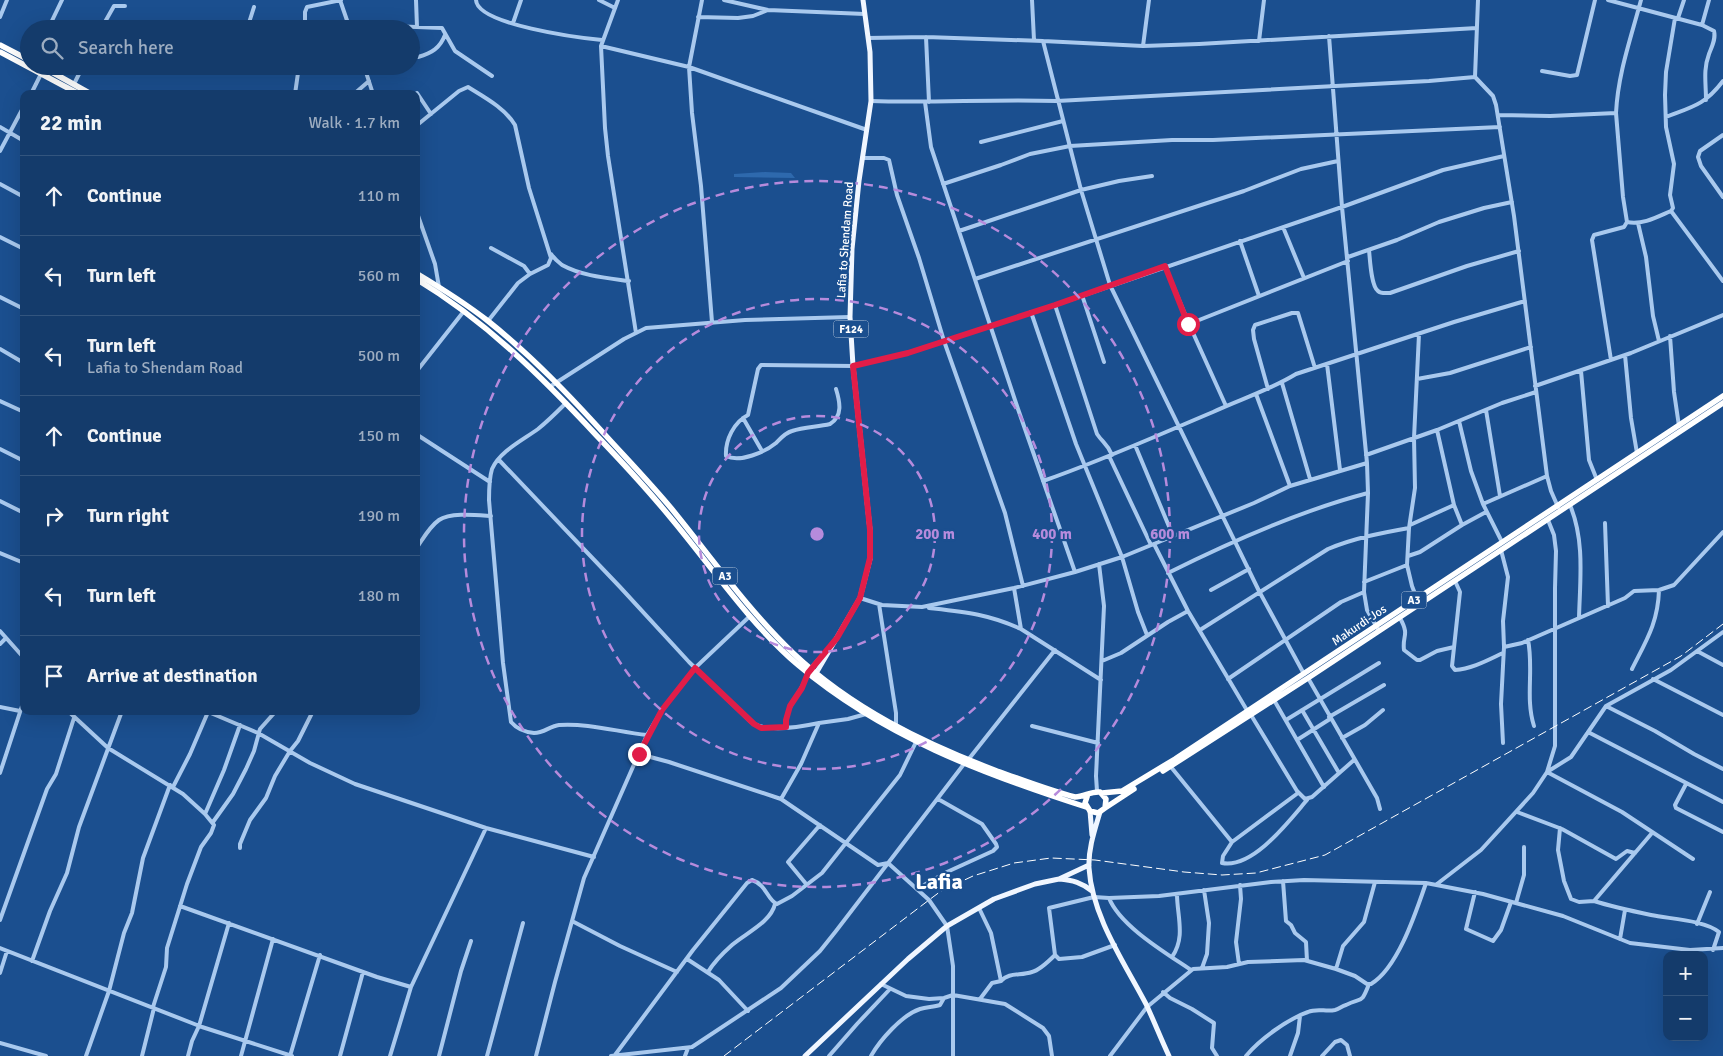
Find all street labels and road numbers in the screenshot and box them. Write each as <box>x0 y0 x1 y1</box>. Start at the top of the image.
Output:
street label: Lafia to Shendam Road <box>834 181 857 299</box>
road number: F124 <box>834 320 868 338</box>
road number: A3 <box>712 568 738 584</box>
road number: A3 <box>1402 592 1426 608</box>
street label: Makurdi-Jos <box>1329 602 1390 649</box>

